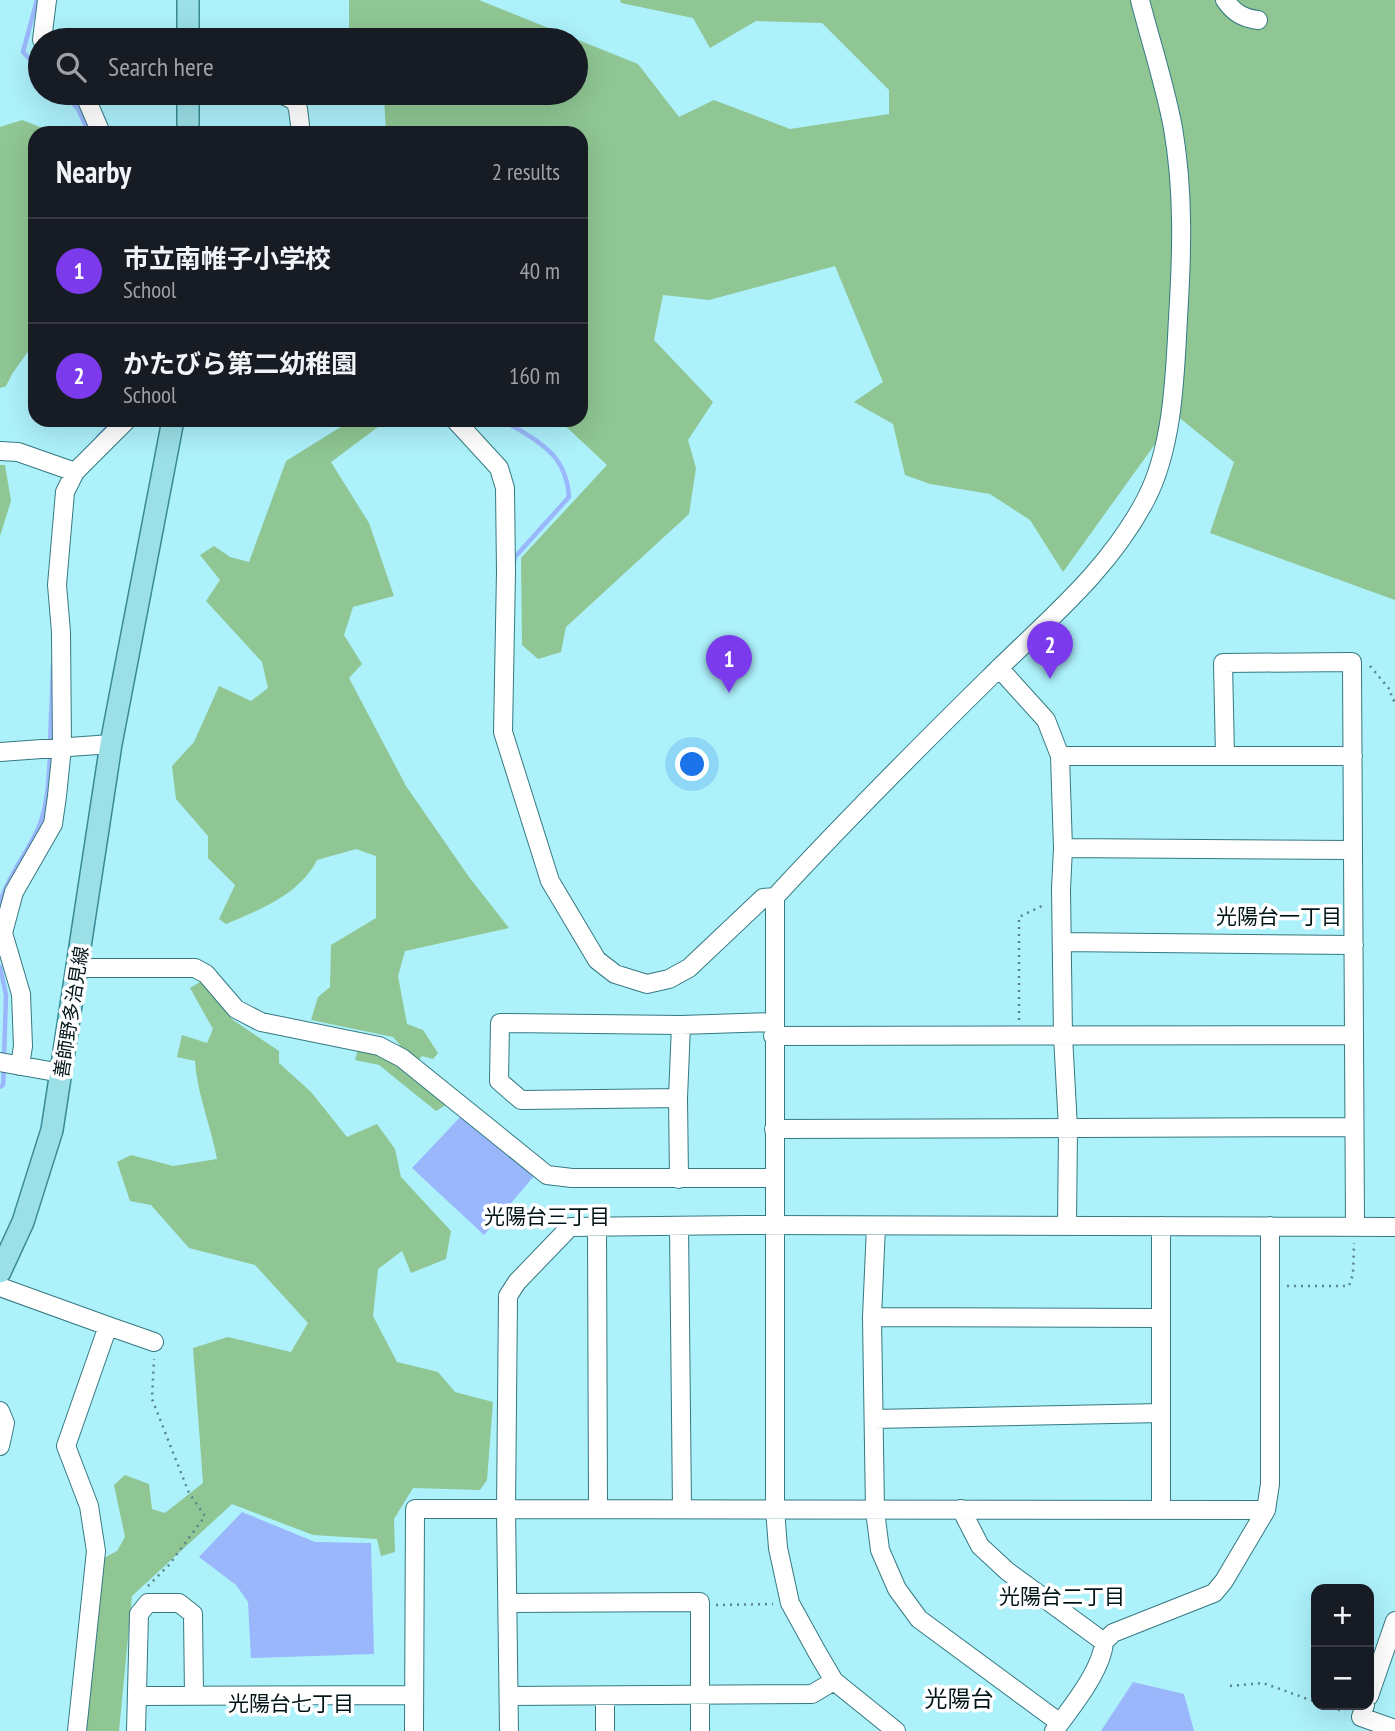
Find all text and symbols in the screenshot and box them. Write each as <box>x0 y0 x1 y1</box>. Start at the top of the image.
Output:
search box <box>28 28 588 105</box>
icon: search <box>52 48 90 86</box>
text: Search here <box>108 50 214 83</box>
text: Nearby <box>56 152 131 191</box>
text: 2 results <box>492 157 560 186</box>
text: 市立南帷子小学校 <box>123 242 331 275</box>
text: 1 <box>74 256 85 285</box>
text: 40 m <box>519 256 560 285</box>
text: School <box>123 275 176 304</box>
text: かたびら第二幼稚園 <box>123 347 357 380</box>
text: 2 <box>74 361 85 390</box>
text: 160 m <box>509 361 560 390</box>
text: School <box>123 380 176 409</box>
pin: 2 <box>1027 621 1073 679</box>
pin: 1 <box>706 635 752 693</box>
your location <box>675 747 709 781</box>
district label: 光陽台一丁目 <box>1216 903 1342 930</box>
street label: 善師野多治見線 <box>49 944 93 1080</box>
district label: 光陽台三丁目 <box>484 1203 610 1230</box>
district label: 光陽台二丁目 <box>999 1583 1125 1610</box>
map controls <box>1311 1584 1374 1710</box>
button: + <box>1311 1584 1374 1647</box>
button: − <box>1311 1647 1374 1710</box>
district label: 光陽台 <box>925 1684 994 1713</box>
district label: 光陽台七丁目 <box>228 1690 354 1717</box>

